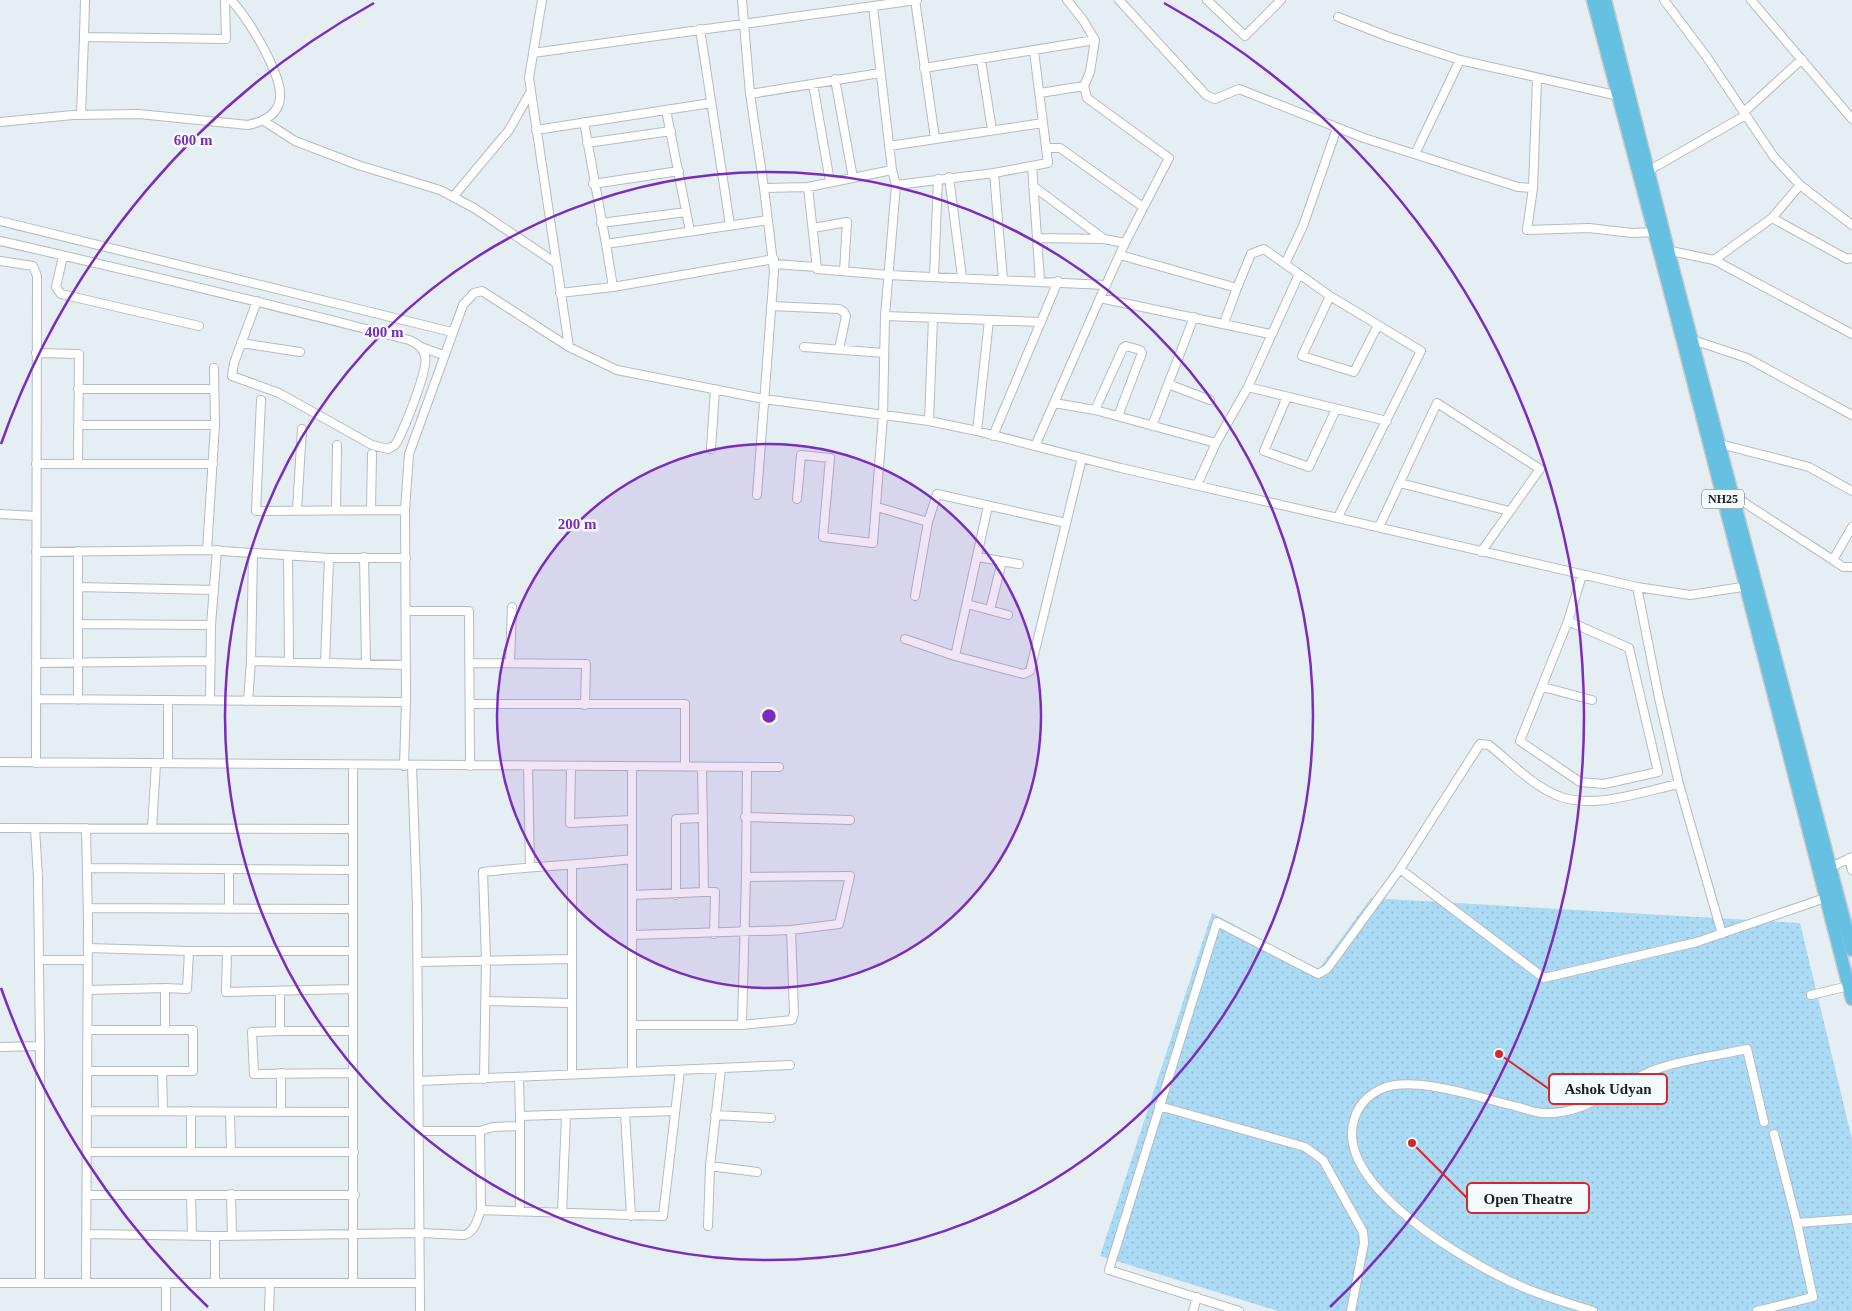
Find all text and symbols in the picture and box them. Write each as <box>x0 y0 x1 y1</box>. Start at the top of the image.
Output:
text: 600 m <box>174 132 213 148</box>
text: 400 m <box>365 324 404 340</box>
road number: NH25 <box>1702 489 1744 508</box>
text: 200 m <box>558 516 597 532</box>
centre of rings <box>760 707 778 725</box>
callout: Ashok Udyan <box>1549 1074 1667 1104</box>
text: Ashok Udyan <box>1564 1081 1652 1097</box>
callout: Open Theatre <box>1467 1183 1589 1213</box>
text: Open Theatre <box>1483 1191 1573 1207</box>

